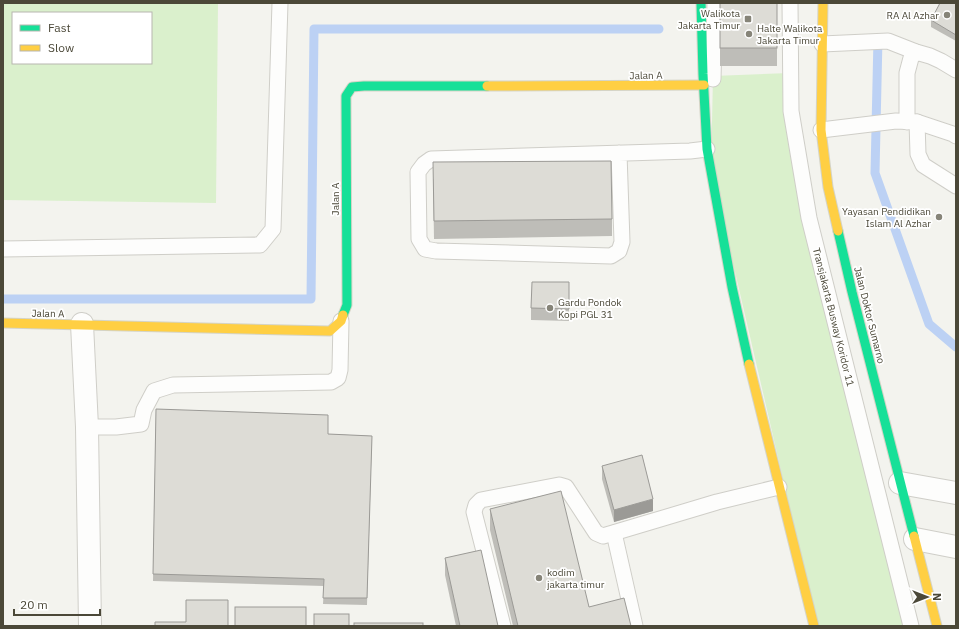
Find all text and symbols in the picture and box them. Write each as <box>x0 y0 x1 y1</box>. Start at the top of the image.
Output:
place label: Walikota Jakarta Timur <box>678 7 741 32</box>
place label: RA Al Azhar <box>887 9 939 22</box>
marker: RA Al Azhar <box>942 10 952 20</box>
legend <box>12 12 152 64</box>
marker: Walikota Jakarta Timur <box>743 14 753 24</box>
text: Fast <box>48 20 71 35</box>
place label: Halte Walikota Jakarta Timur <box>757 22 823 47</box>
marker: Halte Walikota Jakarta Timur <box>744 29 754 39</box>
text: Slow <box>48 40 74 55</box>
street label: Jalan A <box>629 69 663 82</box>
street label: Jalan A <box>329 182 342 215</box>
place label: Yayasan Pendidikan Islam Al Azhar <box>842 205 931 230</box>
marker: Yayasan Pendidikan Islam Al Azhar <box>934 212 944 222</box>
street label: Transjakarta Busway Koridor 11 <box>810 246 857 388</box>
street label: Jalan Doktor Sumarno <box>851 265 888 365</box>
place label: Gardu Pondok Kopi PGL 31 <box>558 296 622 321</box>
marker: Gardu Pondok Kopi PGL 31 <box>545 303 555 313</box>
street label: Jalan A <box>31 307 65 320</box>
place label: kodim jakarta timur <box>547 566 605 591</box>
marker: kodim jakarta timur <box>534 573 544 583</box>
north arrow <box>907 577 947 617</box>
scale bar <box>14 591 100 617</box>
text: N <box>930 593 944 601</box>
text: 20 m <box>20 597 48 612</box>

